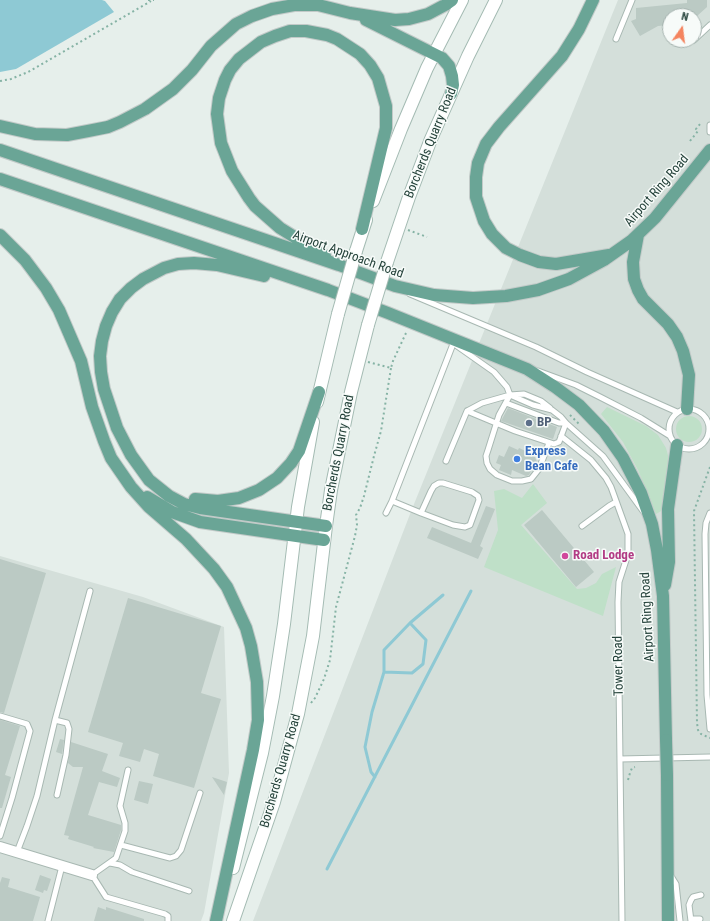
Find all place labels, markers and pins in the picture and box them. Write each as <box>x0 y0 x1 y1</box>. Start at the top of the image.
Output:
place label: BP <box>537 415 552 431</box>
marker: BP <box>524 418 534 428</box>
place label: Express Bean Cafe <box>525 444 578 475</box>
marker: Express Bean Cafe <box>512 454 522 464</box>
place label: Road Lodge <box>573 548 634 564</box>
marker: Road Lodge <box>560 551 570 561</box>

